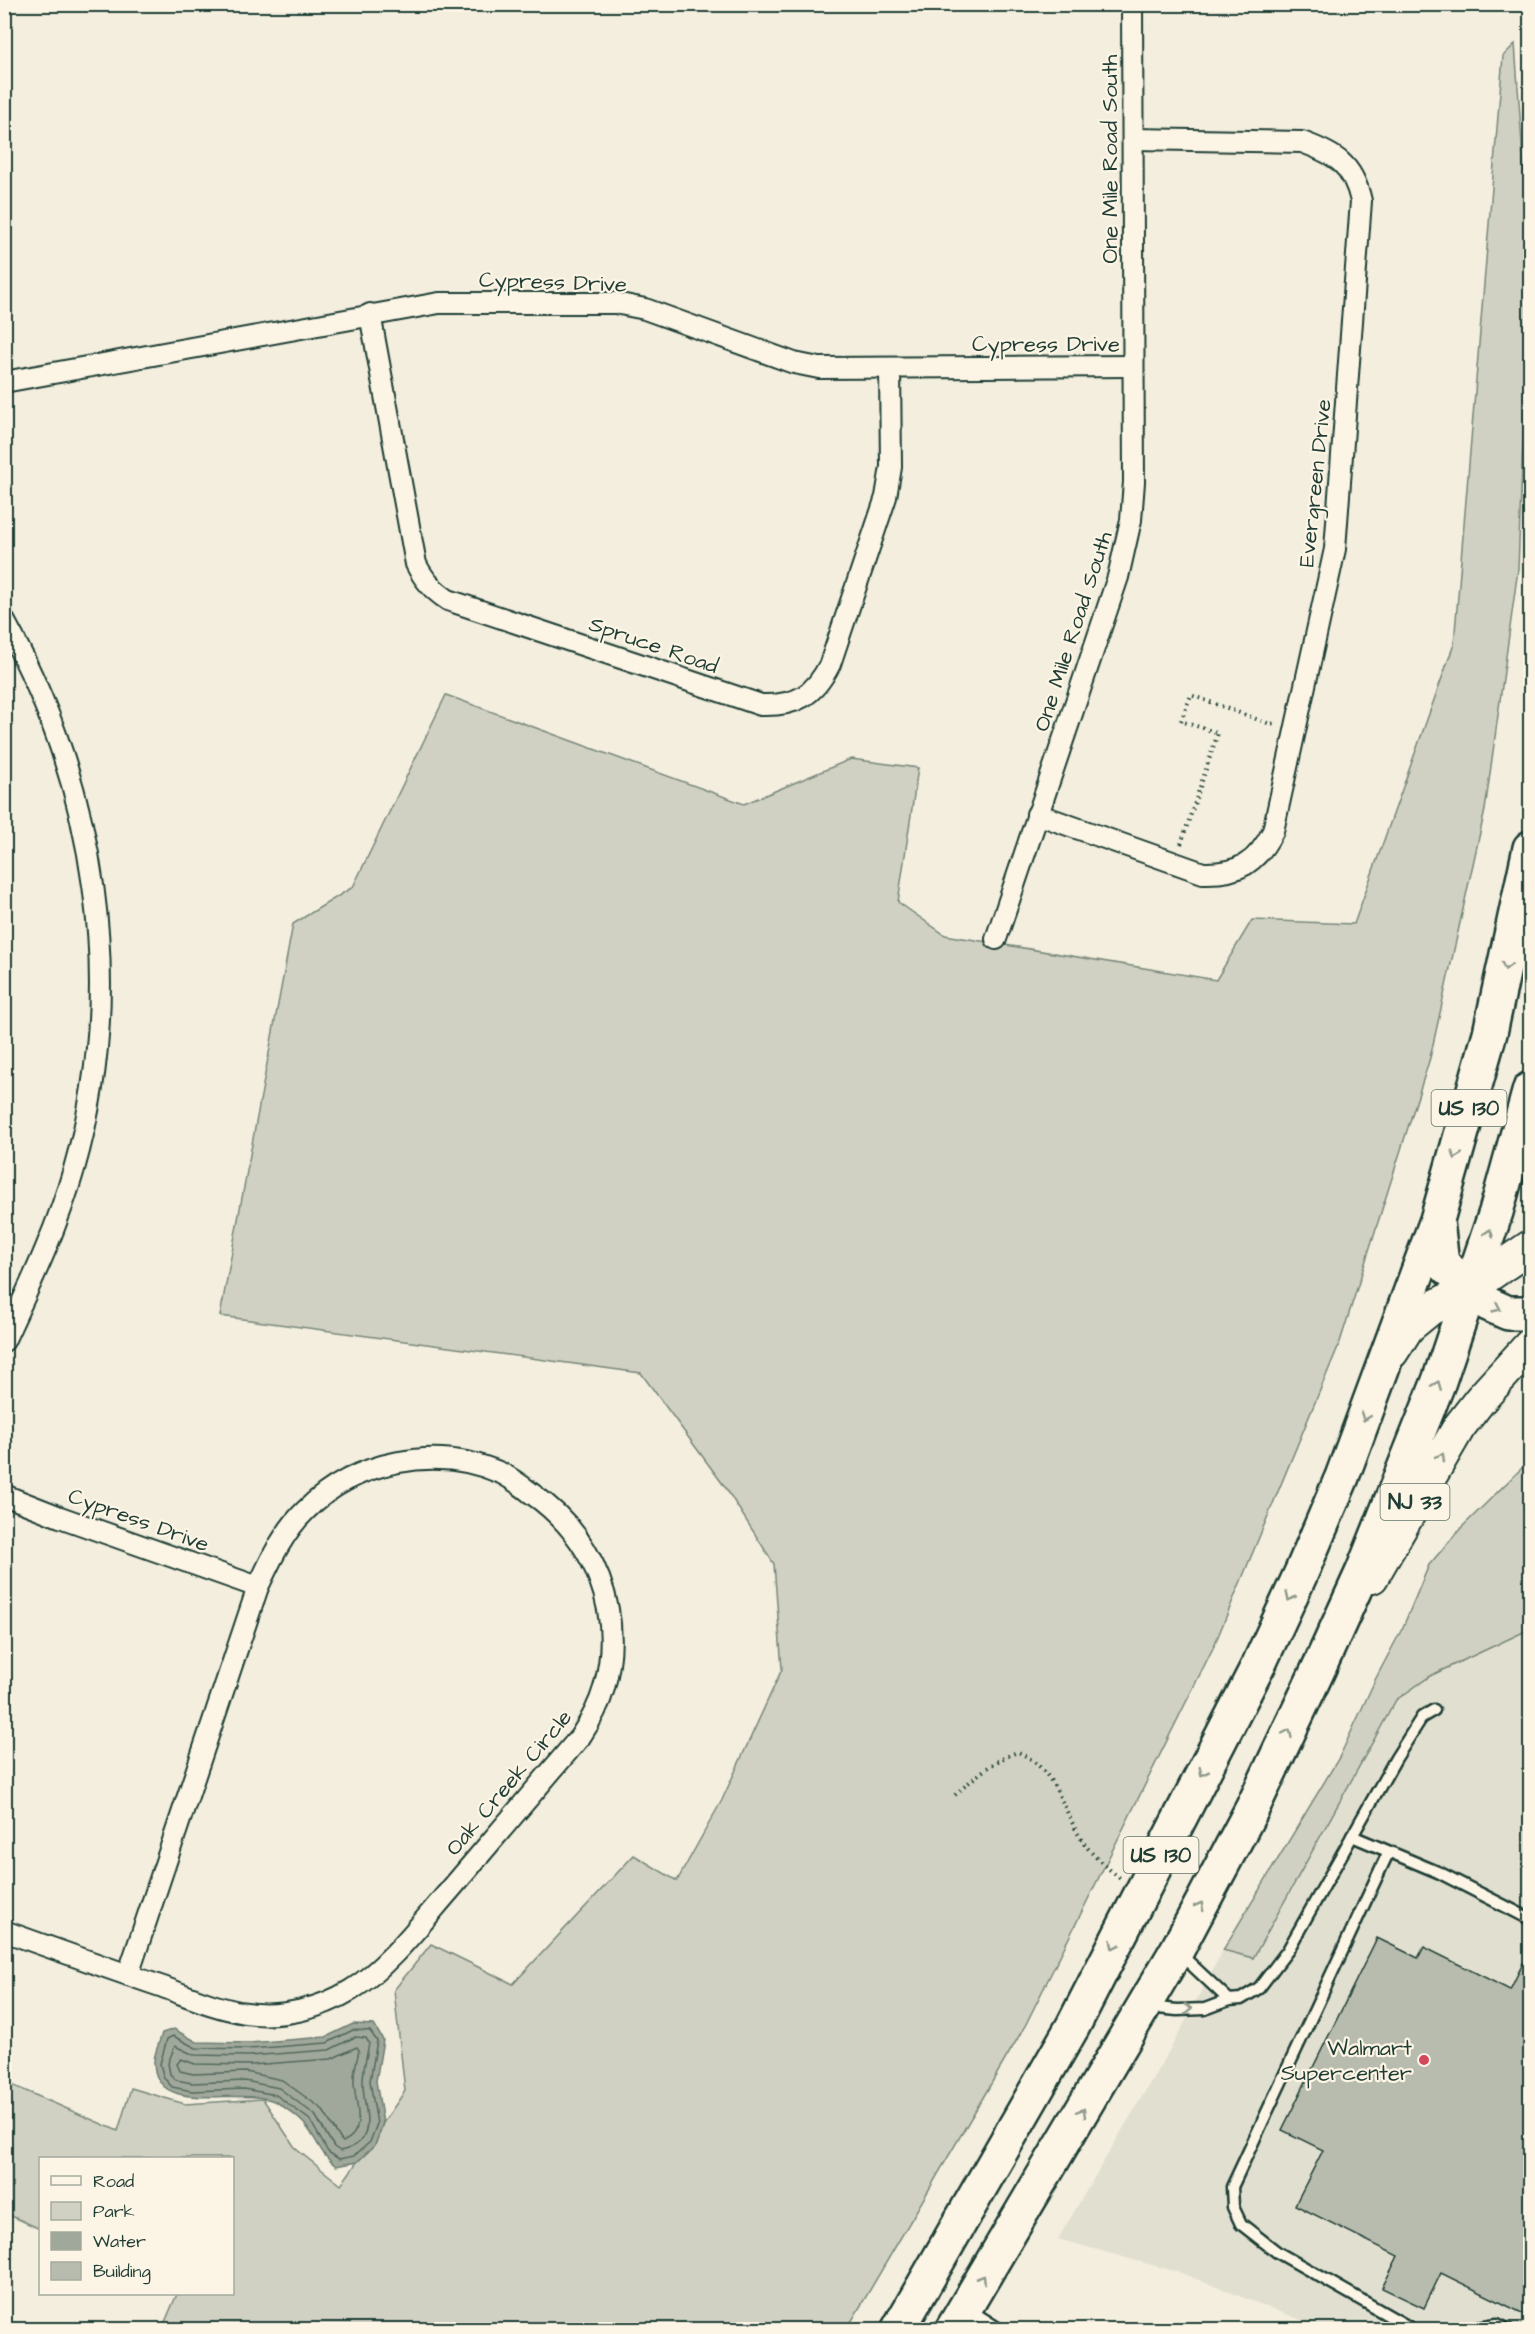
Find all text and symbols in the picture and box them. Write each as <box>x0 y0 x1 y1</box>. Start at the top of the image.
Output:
street label: One Mile Road South <box>1095 54 1126 263</box>
street label: Cypress Drive <box>478 264 627 302</box>
street label: Cypress Drive <box>972 329 1120 361</box>
street label: Evergreen Drive <box>1291 398 1341 569</box>
street label: One Mile Road South <box>1026 527 1120 736</box>
street label: Spruce Road <box>585 609 722 682</box>
one-way arrow <box>1500 961 1513 971</box>
road number: US 130 <box>1432 1090 1506 1126</box>
one-way arrow <box>1451 1149 1463 1160</box>
one-way arrow <box>1481 1228 1494 1239</box>
one-way arrow <box>1491 1301 1502 1313</box>
one-way arrow <box>1429 1380 1442 1391</box>
one-way arrow <box>1359 1411 1372 1422</box>
one-way arrow <box>1434 1453 1445 1463</box>
street label: Cypress Drive <box>63 1481 213 1561</box>
road number: NJ 33 <box>1380 1484 1450 1520</box>
one-way arrow <box>1285 1591 1297 1602</box>
street label: Oak Creek Circle <box>439 1703 580 1863</box>
one-way arrow <box>1281 1728 1293 1739</box>
one-way arrow <box>1199 1766 1210 1776</box>
road number: US 130 <box>1124 1837 1198 1873</box>
one-way arrow <box>1193 1902 1204 1913</box>
one-way arrow <box>1110 1939 1122 1950</box>
one-way arrow <box>1183 2003 1192 2016</box>
place label: Walmart Supercenter <box>1281 2033 1412 2089</box>
marker: Walmart Supercenter <box>1417 2053 1431 2067</box>
one-way arrow <box>1075 2108 1086 2118</box>
legend <box>39 2157 234 2295</box>
text: Road <box>93 2169 134 2194</box>
text: Park <box>93 2199 135 2224</box>
text: Water <box>93 2229 146 2254</box>
text: Building <box>93 2259 151 2285</box>
one-way arrow <box>975 2275 986 2285</box>

